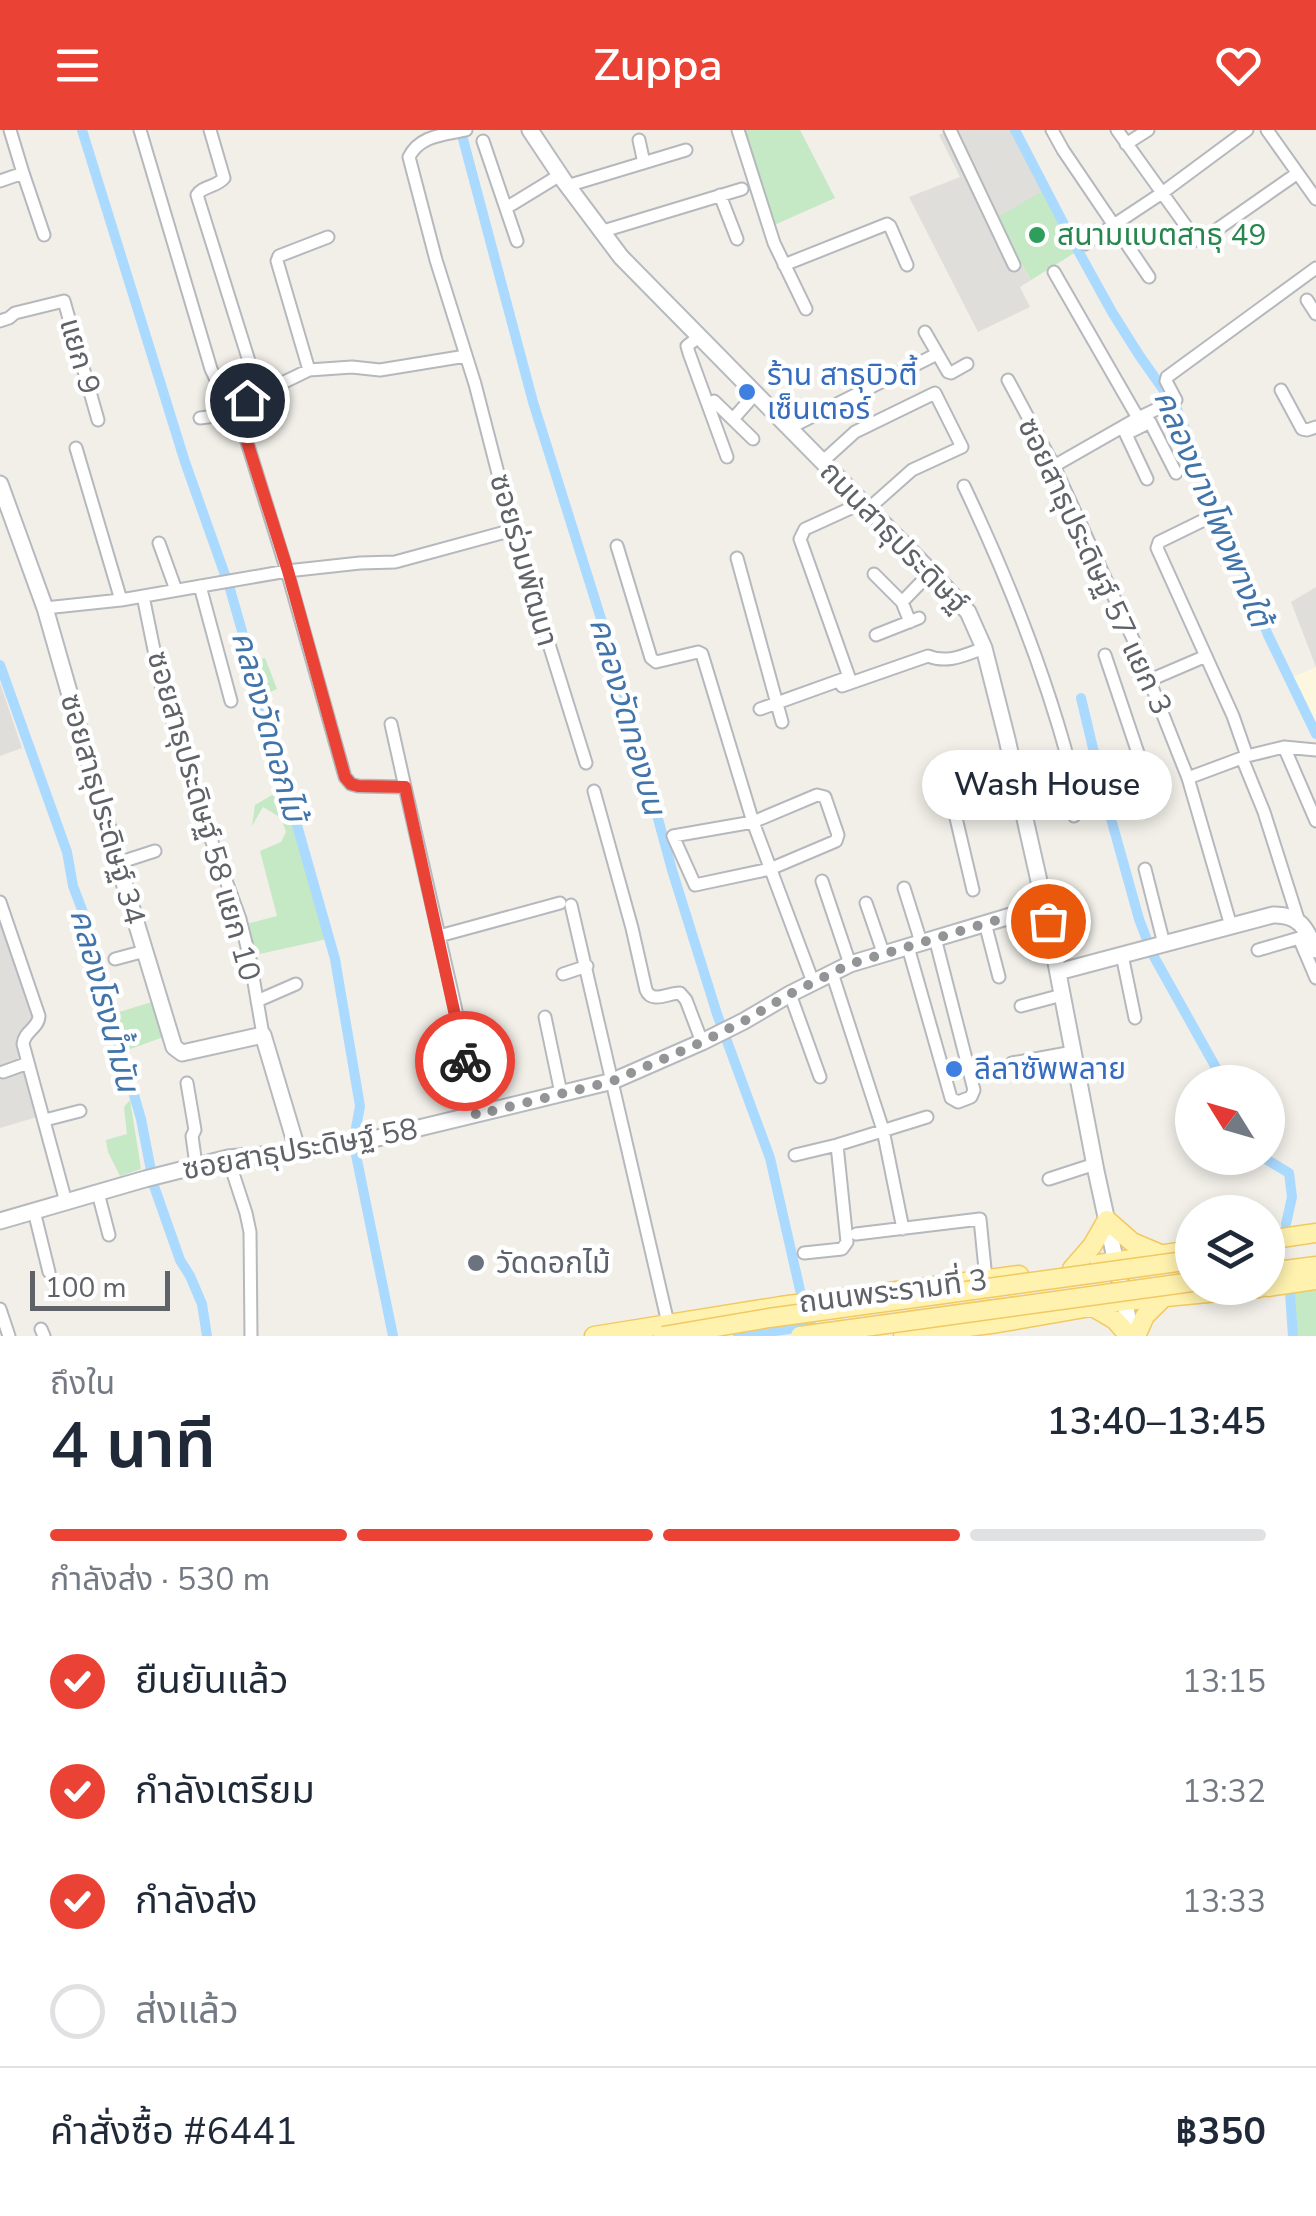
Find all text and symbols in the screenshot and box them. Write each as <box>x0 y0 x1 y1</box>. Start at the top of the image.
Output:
text: Zuppa <box>593 35 723 96</box>
icon: menu <box>50 38 105 93</box>
icon: heart <box>1211 38 1266 93</box>
place label: สนามแบตสาธุ 49 <box>1057 215 1266 256</box>
marker: สนามแบตสาธุ 49 <box>1026 224 1048 246</box>
street label: แยก 9 <box>49 313 110 399</box>
place label: ร้าน สาธุบิวตี้ เซ็นเตอร์ <box>767 354 918 430</box>
pin <box>205 358 290 443</box>
icon: home <box>220 373 275 428</box>
marker: ร้าน สาธุบิวตี้ เซ็นเตอร์ <box>736 381 758 403</box>
water label: คลองบางโพงพางใต้ <box>1143 383 1283 637</box>
street label: ซอยสาธุประดิษฐ์ 57 แยก 3 <box>1008 411 1181 721</box>
street label: ถนนสาธุประดิษฐ์ <box>810 452 977 623</box>
street label: ซอยร่วมพัฒนา <box>479 469 568 651</box>
water label: คลองวัดทองบน <box>579 613 677 822</box>
water label: คลองวัดดอกไม้ <box>221 626 317 830</box>
street label: ซอยสาธุประดิษฐ์ 58 แยก 10 <box>137 646 270 986</box>
street label: ซอยสาธุประดิษฐ์ 34 <box>50 689 155 929</box>
callout: Wash House <box>923 751 1173 821</box>
text: Wash House <box>954 763 1140 806</box>
pin <box>1006 879 1091 964</box>
icon: bag <box>1021 894 1076 949</box>
water label: คลองโรงน้ำมัน <box>59 904 151 1099</box>
courier <box>415 1011 515 1111</box>
icon: bike <box>438 1034 493 1089</box>
place label: ลีลาซัพพลาย <box>974 1049 1126 1090</box>
marker: ลีลาซัพพลาย <box>943 1058 965 1080</box>
north arrow <box>1175 1065 1285 1175</box>
map controls <box>1175 1065 1285 1305</box>
street label: ซอยสาธุประดิษฐ์ 58 <box>179 1109 421 1190</box>
button: layers <box>1175 1195 1285 1305</box>
place label: วัดดอกไม้ <box>496 1243 610 1284</box>
marker: วัดดอกไม้ <box>465 1252 487 1274</box>
street label: ถนนพระรามที่ 3 <box>796 1259 990 1323</box>
scale bar <box>30 1266 170 1310</box>
text: 100 m <box>45 1269 127 1307</box>
text: ถึงใน <box>50 1362 115 1405</box>
text: 13:40–13:45 <box>1047 1396 1266 1447</box>
text: 4 นาที <box>50 1401 216 1490</box>
text: กำลังส่ง · 530 m <box>50 1558 270 1601</box>
icon: check <box>50 1654 105 1709</box>
text: ยืนยันแล้ว <box>135 1655 288 1706</box>
text: 13:15 <box>1182 1660 1266 1703</box>
icon: check <box>50 1764 105 1819</box>
text: กำลังเตรียม <box>135 1765 315 1816</box>
text: 13:32 <box>1182 1770 1266 1813</box>
icon: check <box>50 1874 105 1929</box>
text: กำลังส่ง <box>135 1875 257 1926</box>
text: 13:33 <box>1182 1880 1266 1923</box>
text: ส่งแล้ว <box>135 1985 239 2036</box>
text: คำสั่งซื้อ #6441 <box>50 2106 298 2157</box>
text: ฿350 <box>1176 2106 1266 2157</box>

